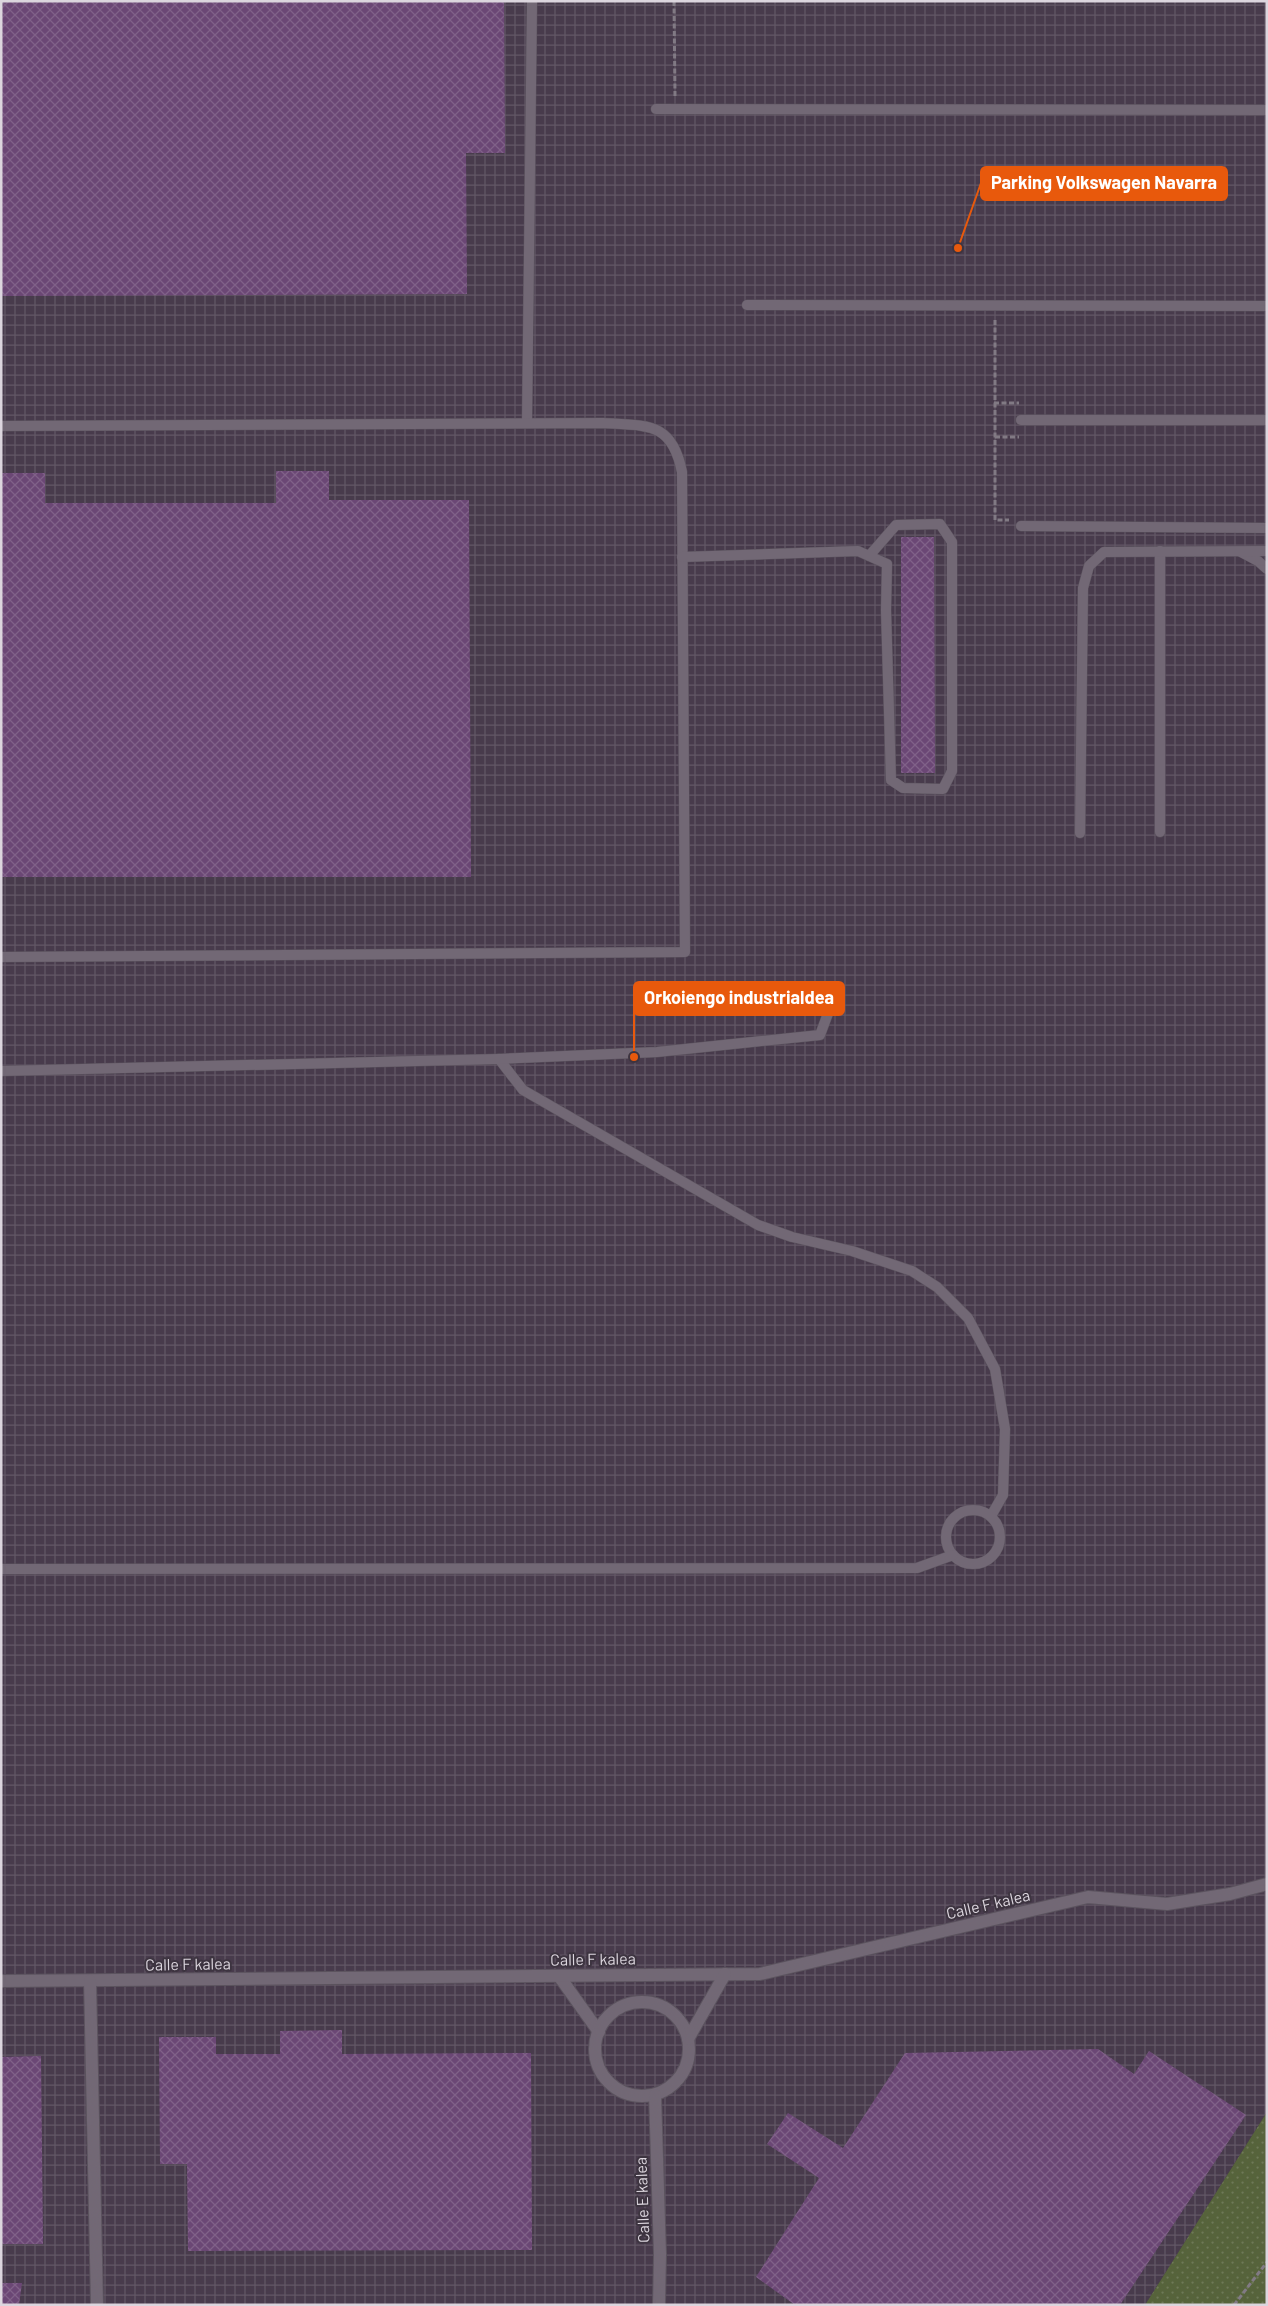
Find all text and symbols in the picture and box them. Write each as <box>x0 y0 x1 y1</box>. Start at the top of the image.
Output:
callout: Parking Volkswagen Navarra <box>981 167 1227 200</box>
text: Parking Volkswagen Navarra <box>991 171 1217 193</box>
callout: Orkoiengo industrialdea <box>634 982 844 1015</box>
text: Orkoiengo industrialdea <box>644 986 834 1008</box>
street label: Calle F kalea <box>944 1885 1032 1922</box>
street label: Calle F kalea <box>550 1948 636 1969</box>
street label: Calle F kalea <box>145 1953 231 1974</box>
street label: Calle E kalea <box>631 2157 652 2243</box>

